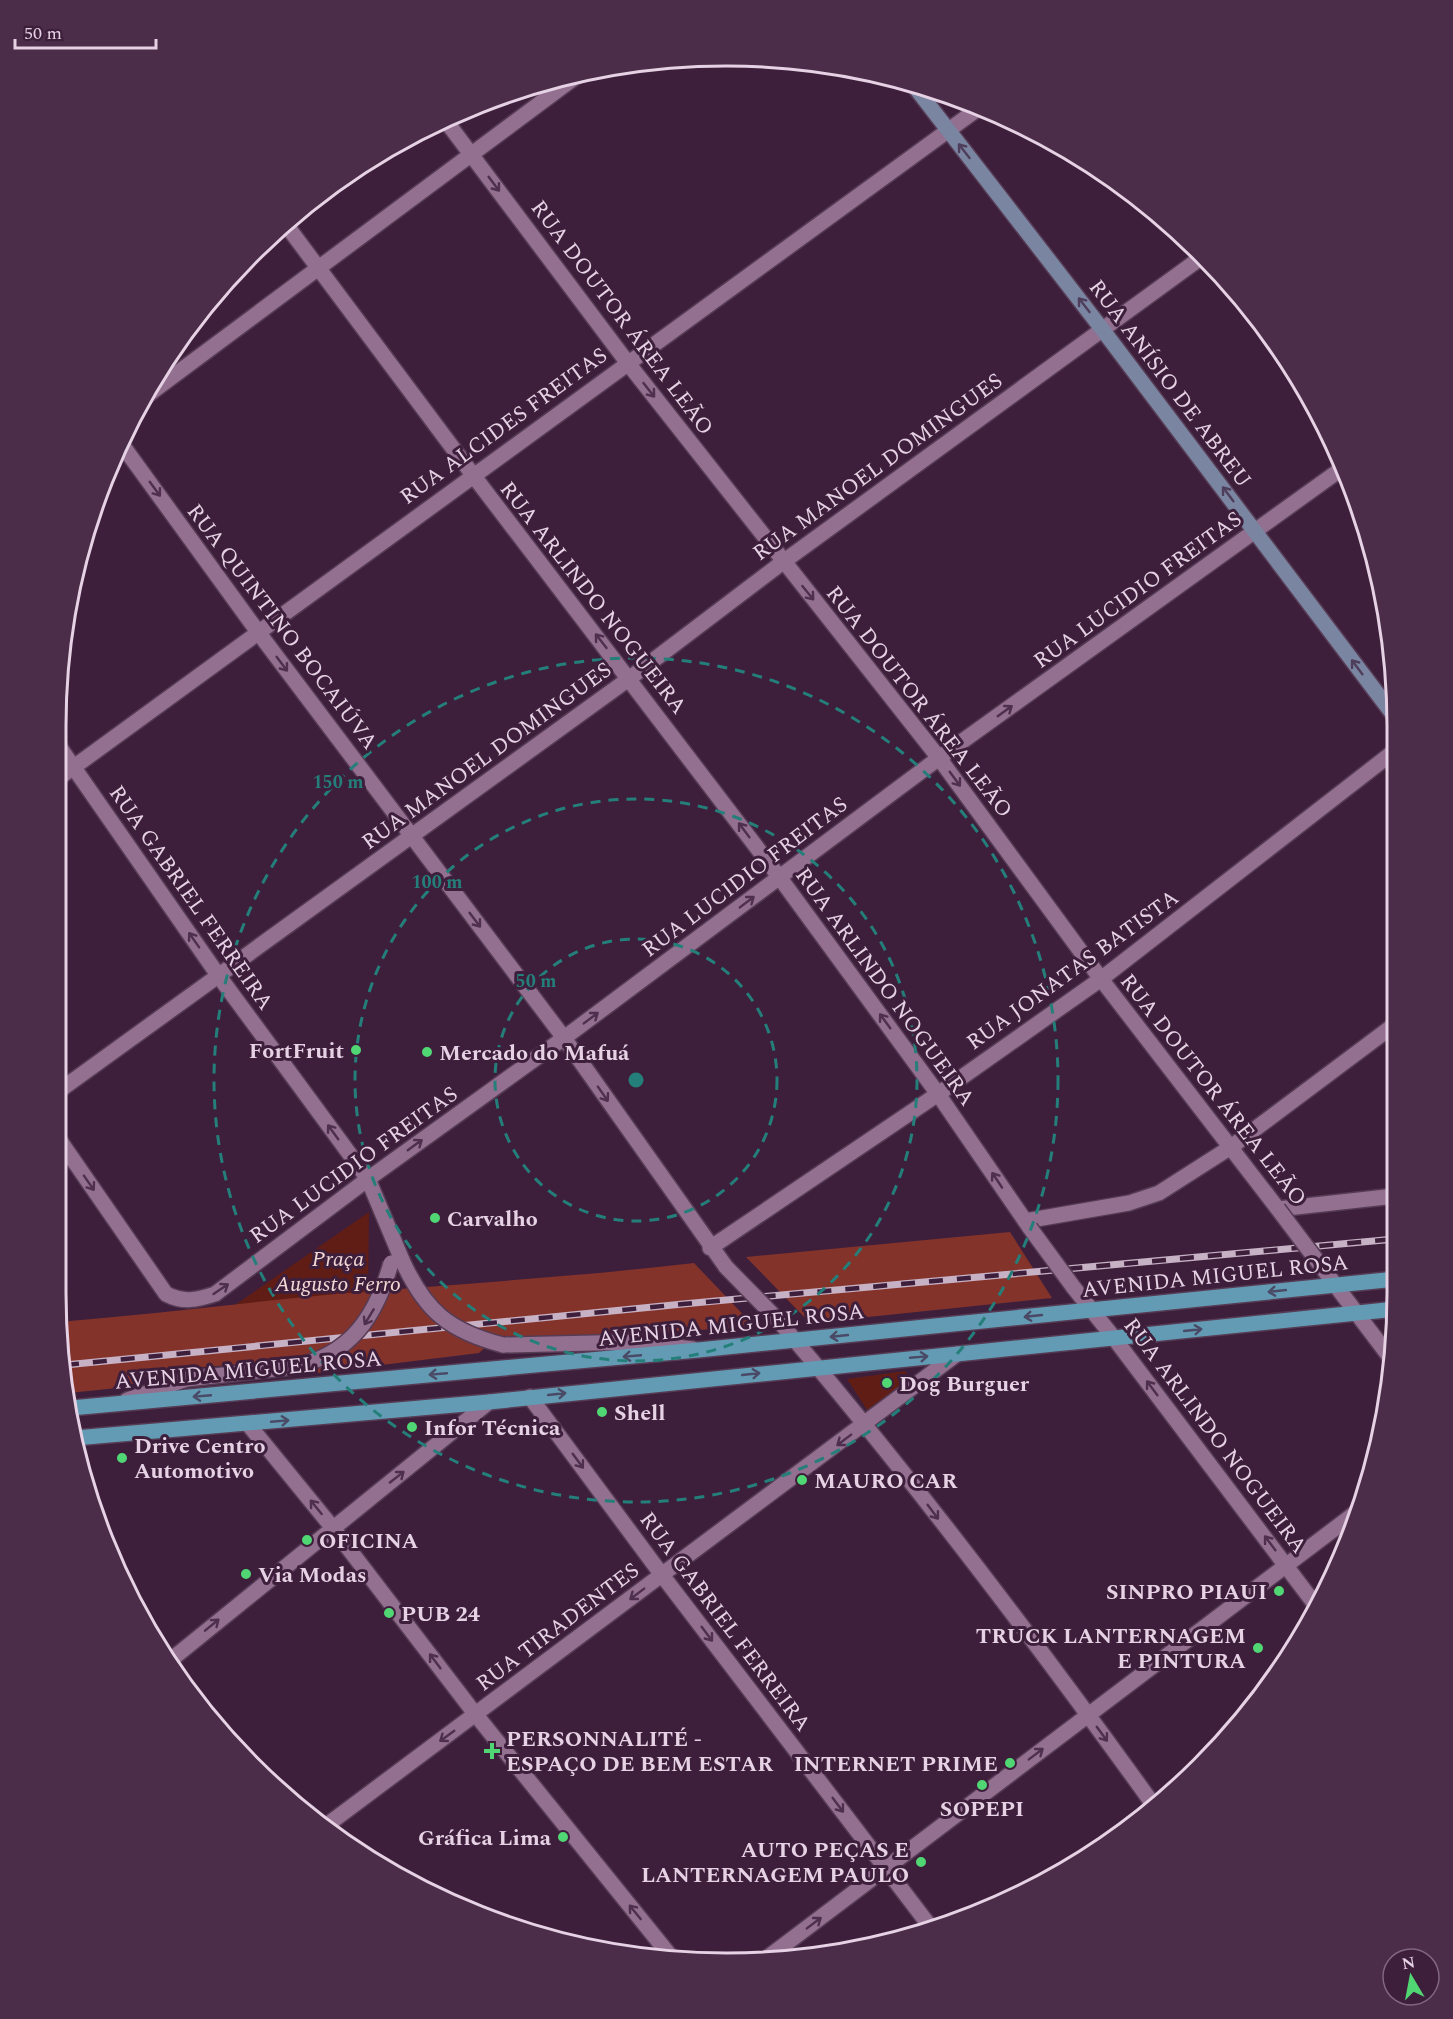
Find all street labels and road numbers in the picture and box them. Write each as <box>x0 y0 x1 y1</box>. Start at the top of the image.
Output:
street label: RUA DOUTOR ÁREA LEÃO <box>522 193 721 443</box>
street label: RUA ANÍSIO DE ABREU <box>1080 273 1259 495</box>
street label: RUA ALCIDES FREITAS <box>393 339 615 513</box>
street label: RUA MANOEL DOMINGUES <box>746 365 1010 569</box>
street label: RUA ARLINDO NOGUEIRA <box>491 474 695 722</box>
street label: RUA QUINTINO BOCAIÚVA <box>178 497 385 757</box>
street label: RUA LUCIDIO FREITAS <box>1027 503 1249 677</box>
street label: RUA DOUTOR ÁREA LEÃO <box>817 579 1020 825</box>
street label: RUA MANOEL DOMINGUES <box>355 654 619 858</box>
street label: RUA GABRIEL FERREIRA <box>100 779 281 1017</box>
street label: RUA LUCIDIO FREITAS <box>635 789 855 966</box>
street label: RUA ARLINDO NOGUEIRA <box>787 861 983 1113</box>
street label: RUA JONATAS BATISTA <box>960 882 1186 1059</box>
street label: RUA DOUTOR ÁREA LEÃO <box>1111 967 1314 1213</box>
street label: RUA LUCIDIO FREITAS <box>243 1078 465 1252</box>
street label: AVENIDA MIGUEL ROSA <box>1080 1246 1350 1307</box>
street label: AVENIDA MIGUEL ROSA <box>596 1295 866 1356</box>
street label: RUA ARLINDO NOGUEIRA <box>1115 1311 1315 1561</box>
street label: AVENIDA MIGUEL ROSA <box>113 1342 383 1399</box>
street label: RUA GABRIEL FERREIRA <box>631 1505 819 1739</box>
street label: RUA TIRADENTES <box>469 1555 647 1700</box>

